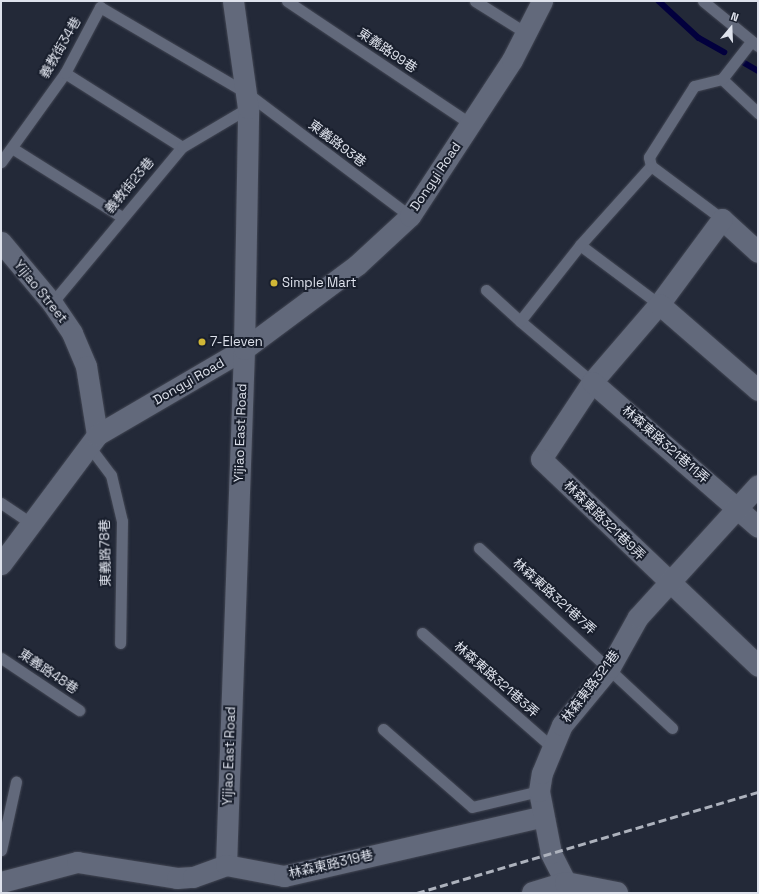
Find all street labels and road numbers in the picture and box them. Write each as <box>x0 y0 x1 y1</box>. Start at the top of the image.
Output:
street label: 義教街34巷 <box>37 15 85 81</box>
street label: 東義路99巷 <box>354 26 420 76</box>
street label: 東義路93巷 <box>305 117 369 171</box>
street label: Dongyi Road <box>407 140 465 214</box>
street label: 義教街23巷 <box>102 155 158 217</box>
street label: Yijiao Street <box>10 258 70 326</box>
street label: Dongyi Road <box>151 355 227 409</box>
street label: Yijiao East Road <box>231 383 251 483</box>
street label: 林森東路321巷11弄 <box>618 403 712 487</box>
street label: 林森東路321巷9弄 <box>560 478 648 564</box>
street label: 東義路78巷 <box>98 519 114 587</box>
street label: 林森東路321巷7弄 <box>509 556 599 638</box>
street label: 林森東路321巷3弄 <box>451 639 541 721</box>
street label: 東義路48巷 <box>15 646 81 698</box>
street label: 林森東路321巷 <box>559 648 623 726</box>
street label: Yijiao East Road <box>220 706 240 806</box>
street label: 林森東路319巷 <box>287 848 375 882</box>

